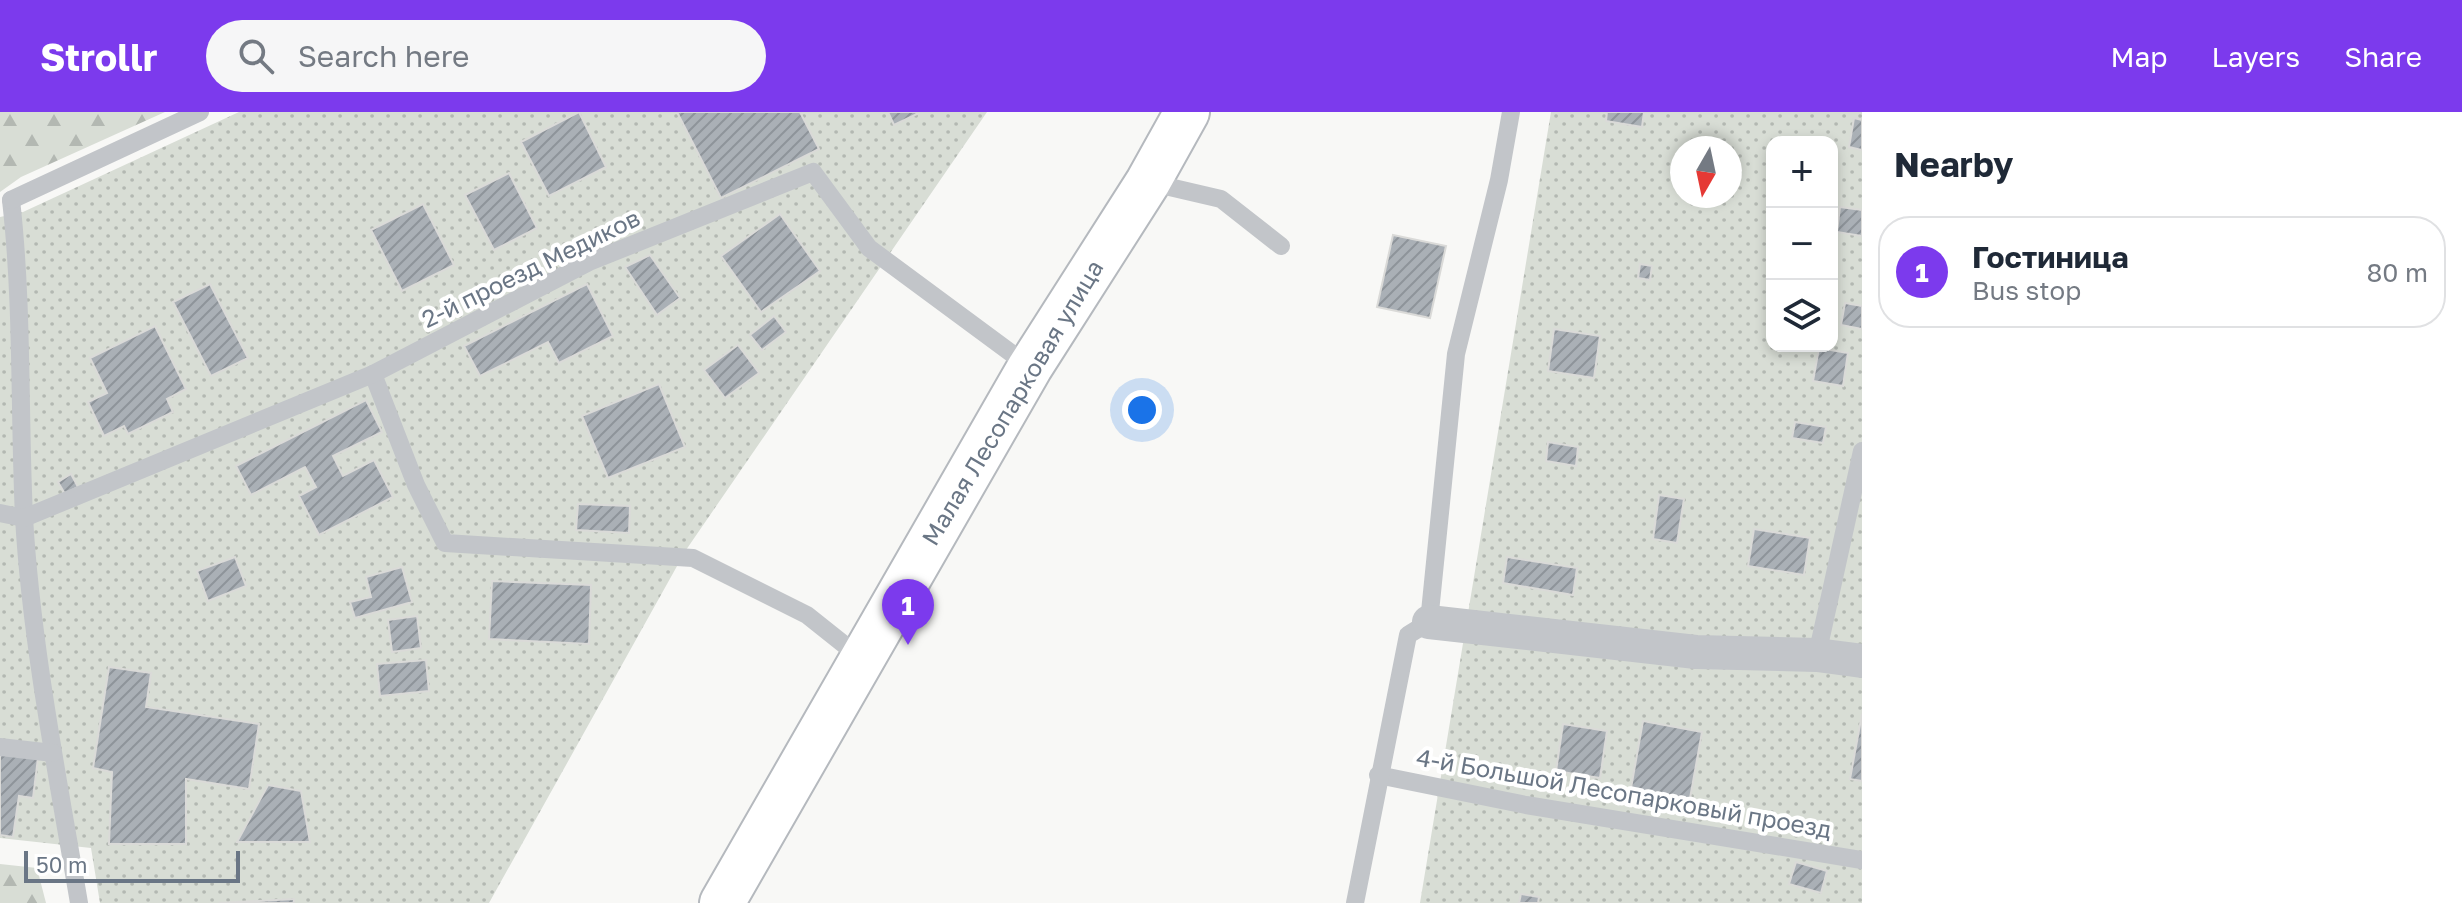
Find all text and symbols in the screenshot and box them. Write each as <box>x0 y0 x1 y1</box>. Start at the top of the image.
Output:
search box <box>206 20 766 92</box>
text: Strollr <box>40 34 158 79</box>
icon: search <box>234 34 278 78</box>
text: Search here <box>298 38 470 74</box>
text: Map <box>2110 40 2168 73</box>
text: Layers <box>2212 40 2300 73</box>
text: Share <box>2344 40 2422 73</box>
north arrow <box>1670 136 1742 208</box>
map controls <box>1766 136 1838 352</box>
button: + <box>1766 136 1838 208</box>
text: Nearby <box>1894 144 2014 184</box>
street label: 2-й проезд Медиков <box>417 202 644 333</box>
button: − <box>1766 208 1838 280</box>
text: Гостиница <box>1972 239 2129 275</box>
street label: Малая Лесопарковая улица <box>915 254 1109 550</box>
text: 1 <box>1915 257 1929 288</box>
text: 80 m <box>2367 257 2428 288</box>
text: Bus stop <box>1972 275 2081 306</box>
button: layers <box>1766 280 1838 352</box>
your location <box>1122 390 1162 430</box>
pin: 1 <box>882 579 934 645</box>
street label: 4-й Большой Лесопарковый проезд <box>1414 742 1834 843</box>
scale bar <box>24 847 240 883</box>
text: 50 m <box>36 851 87 878</box>

